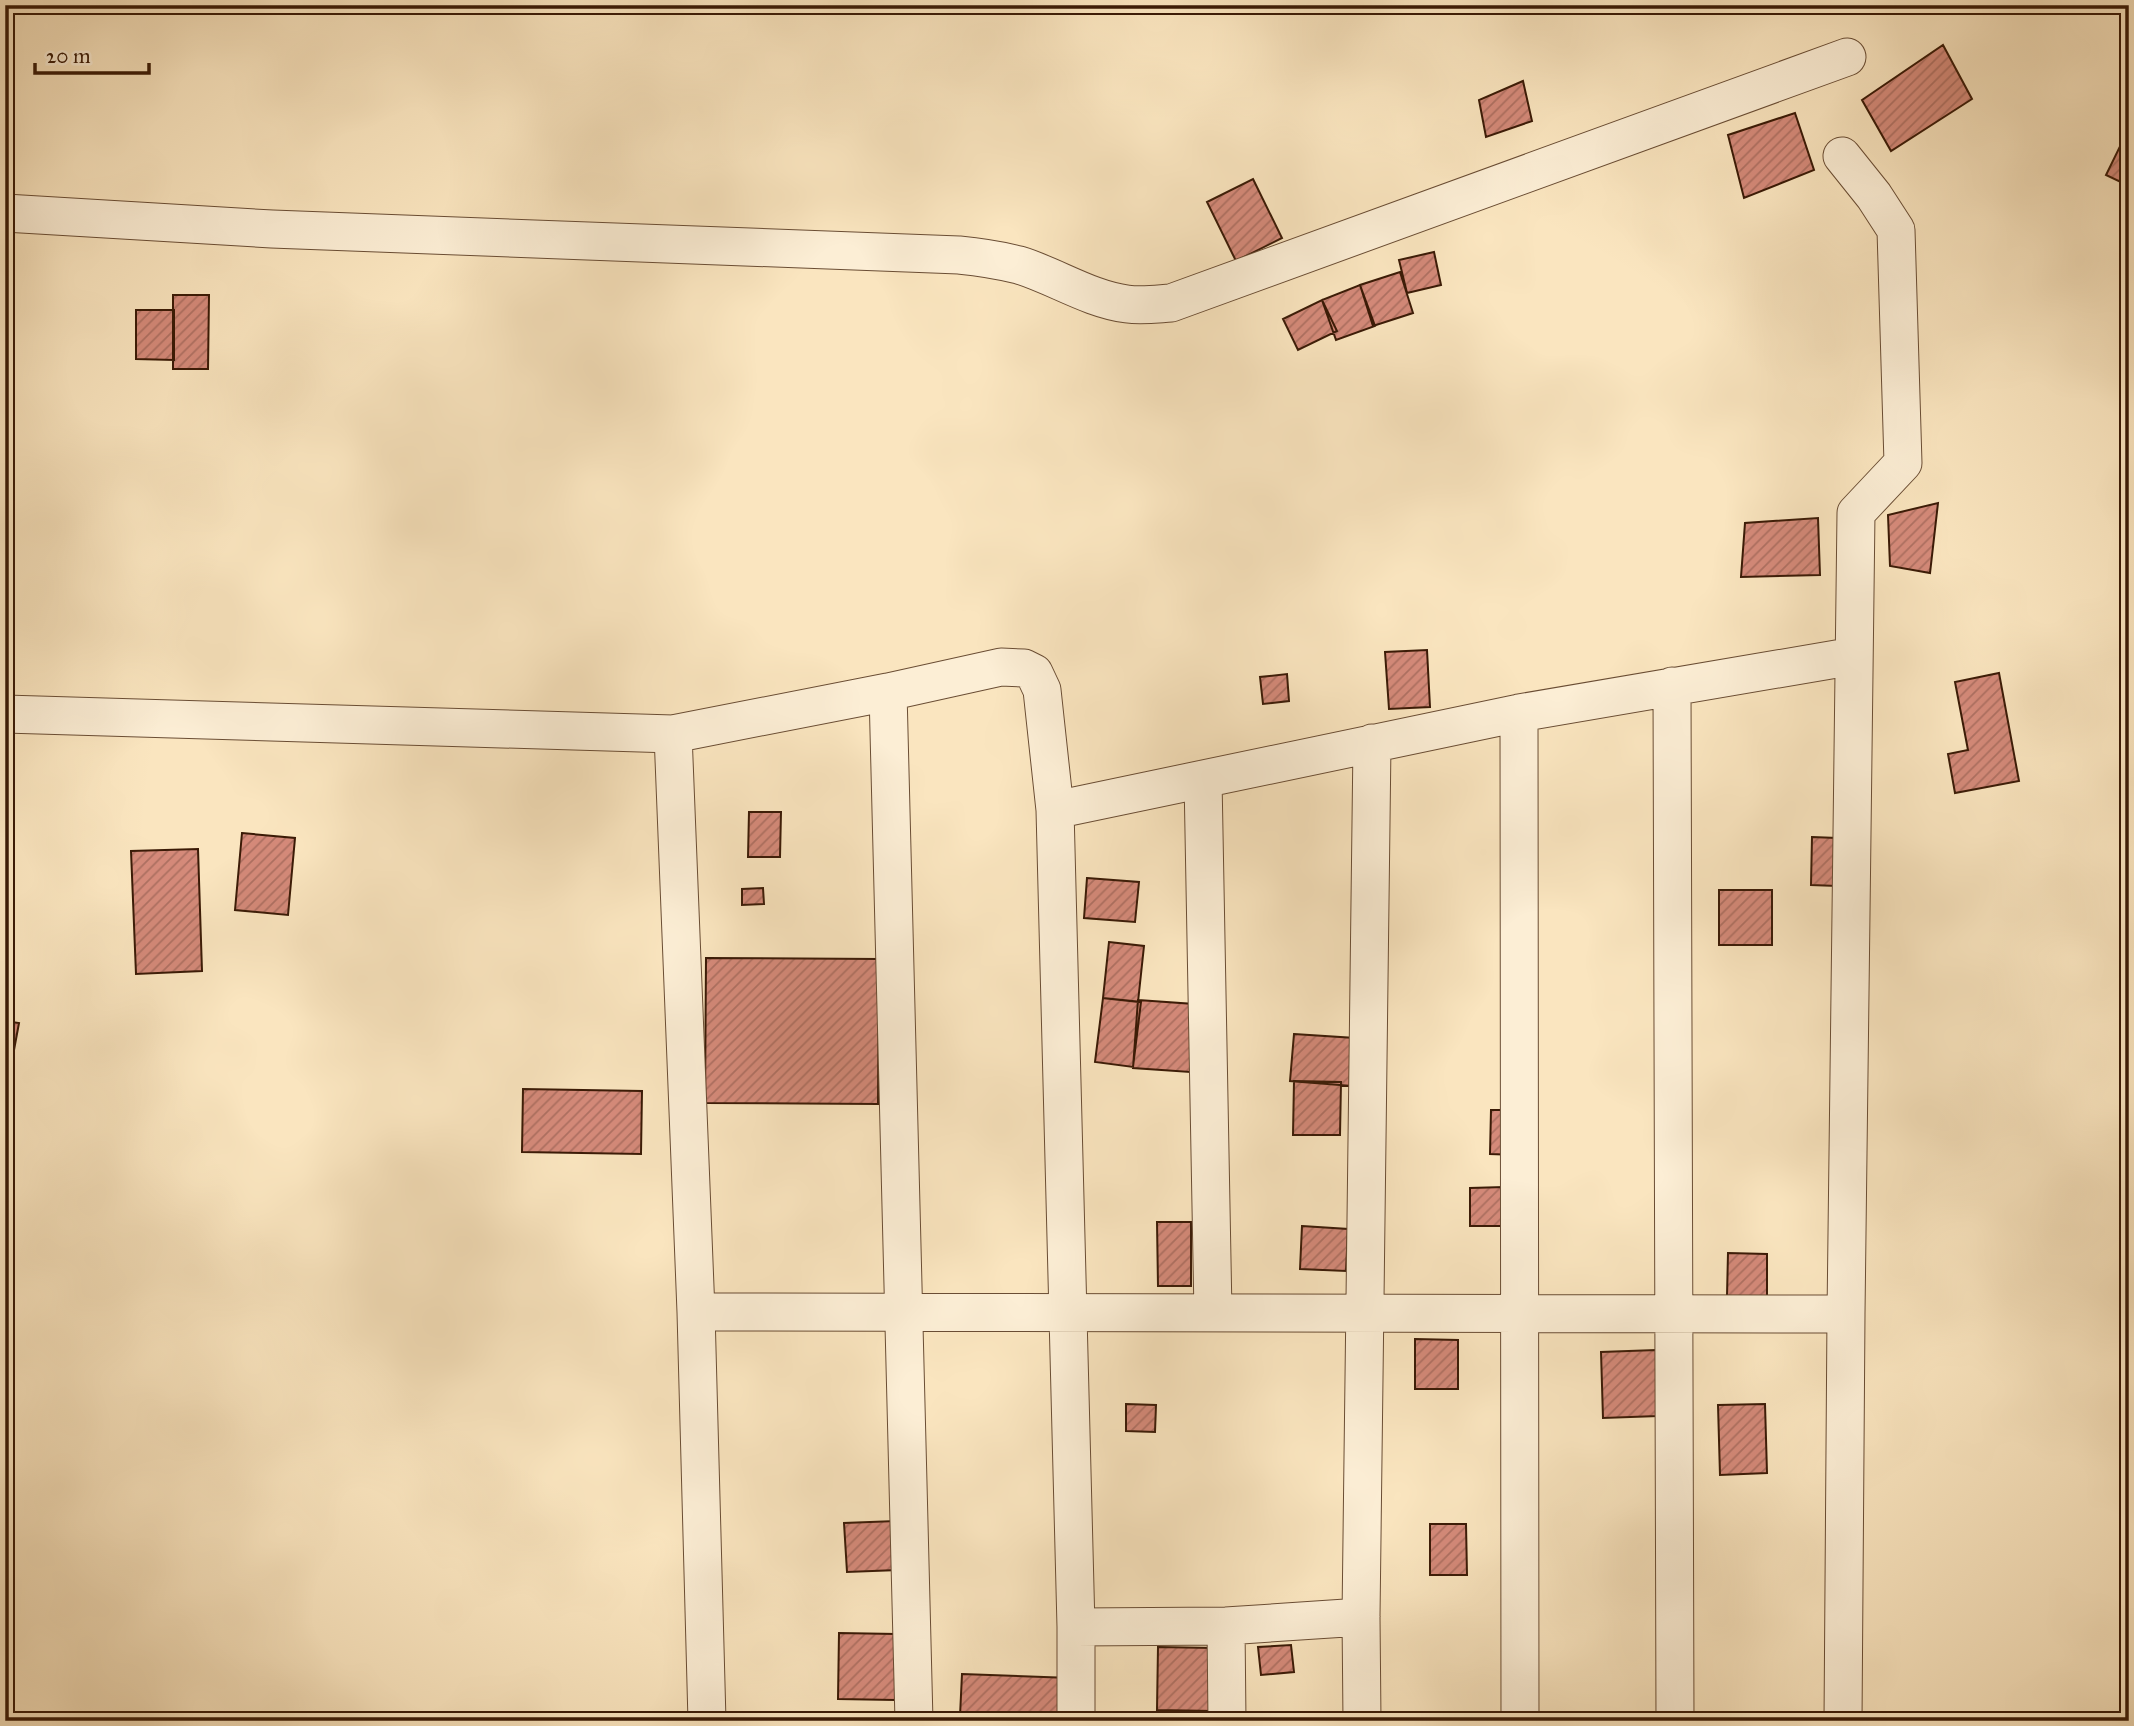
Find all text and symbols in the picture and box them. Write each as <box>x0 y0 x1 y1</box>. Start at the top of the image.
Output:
scale bar <box>35 32 149 76</box>
text: 20 m <box>46 43 91 69</box>

